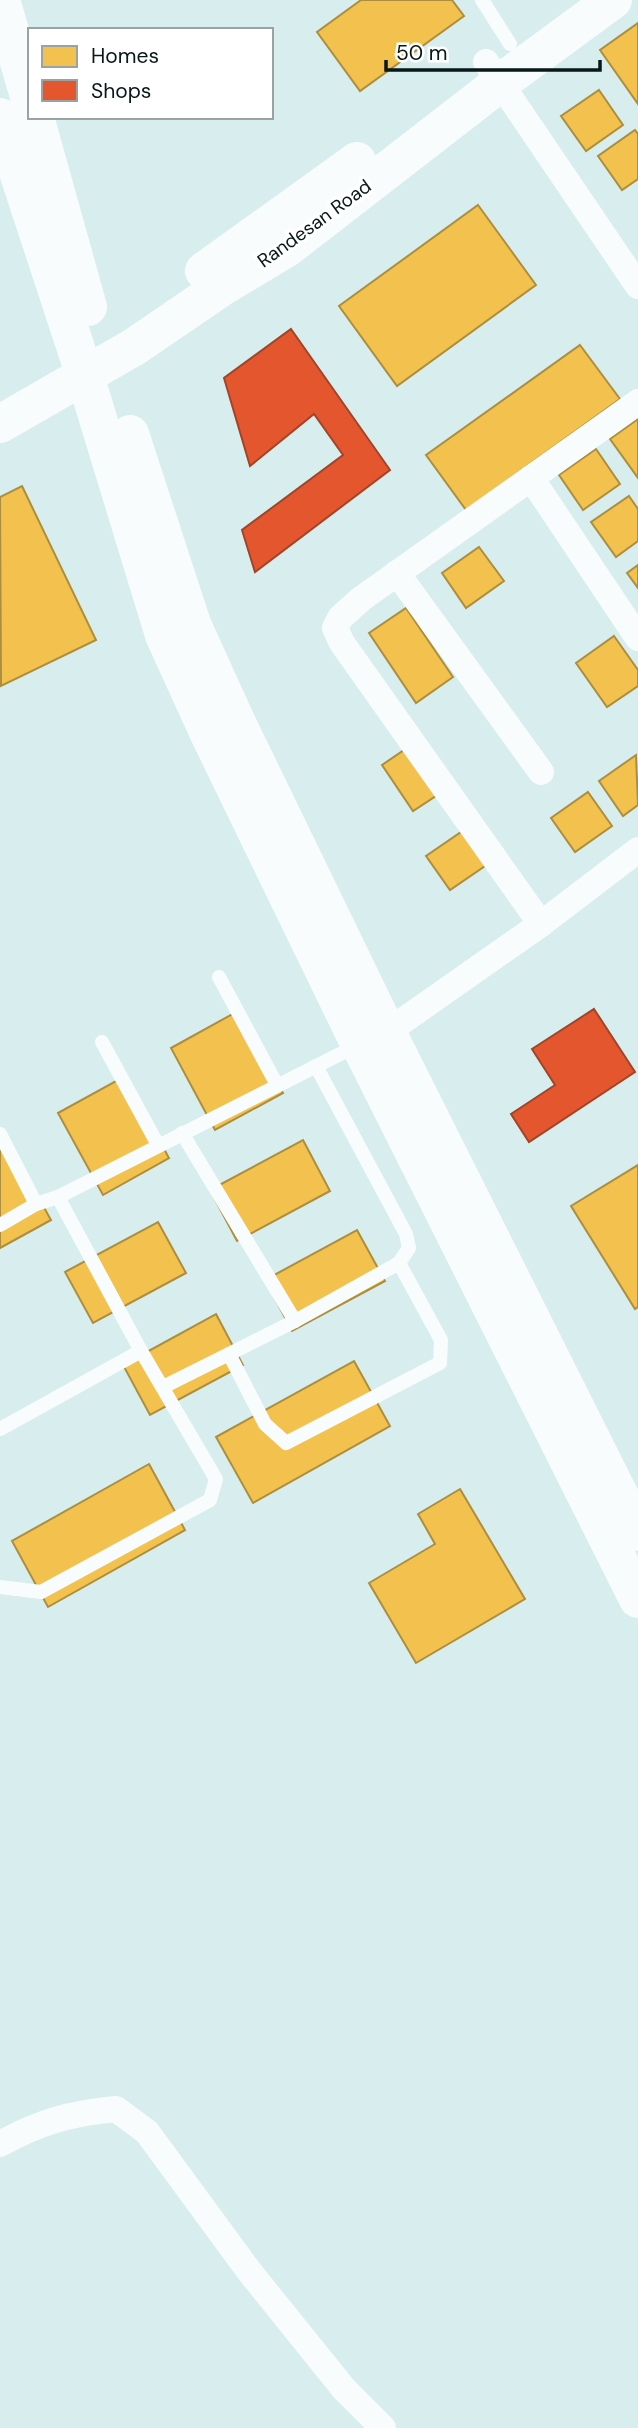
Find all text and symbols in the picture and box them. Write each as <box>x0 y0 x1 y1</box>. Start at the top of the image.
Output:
legend <box>28 28 273 119</box>
scale bar <box>386 28 600 72</box>
text: 50 m <box>396 39 447 67</box>
text: Homes <box>91 42 159 70</box>
text: Shops <box>91 77 151 105</box>
street label: Randesan Road <box>252 174 376 273</box>

